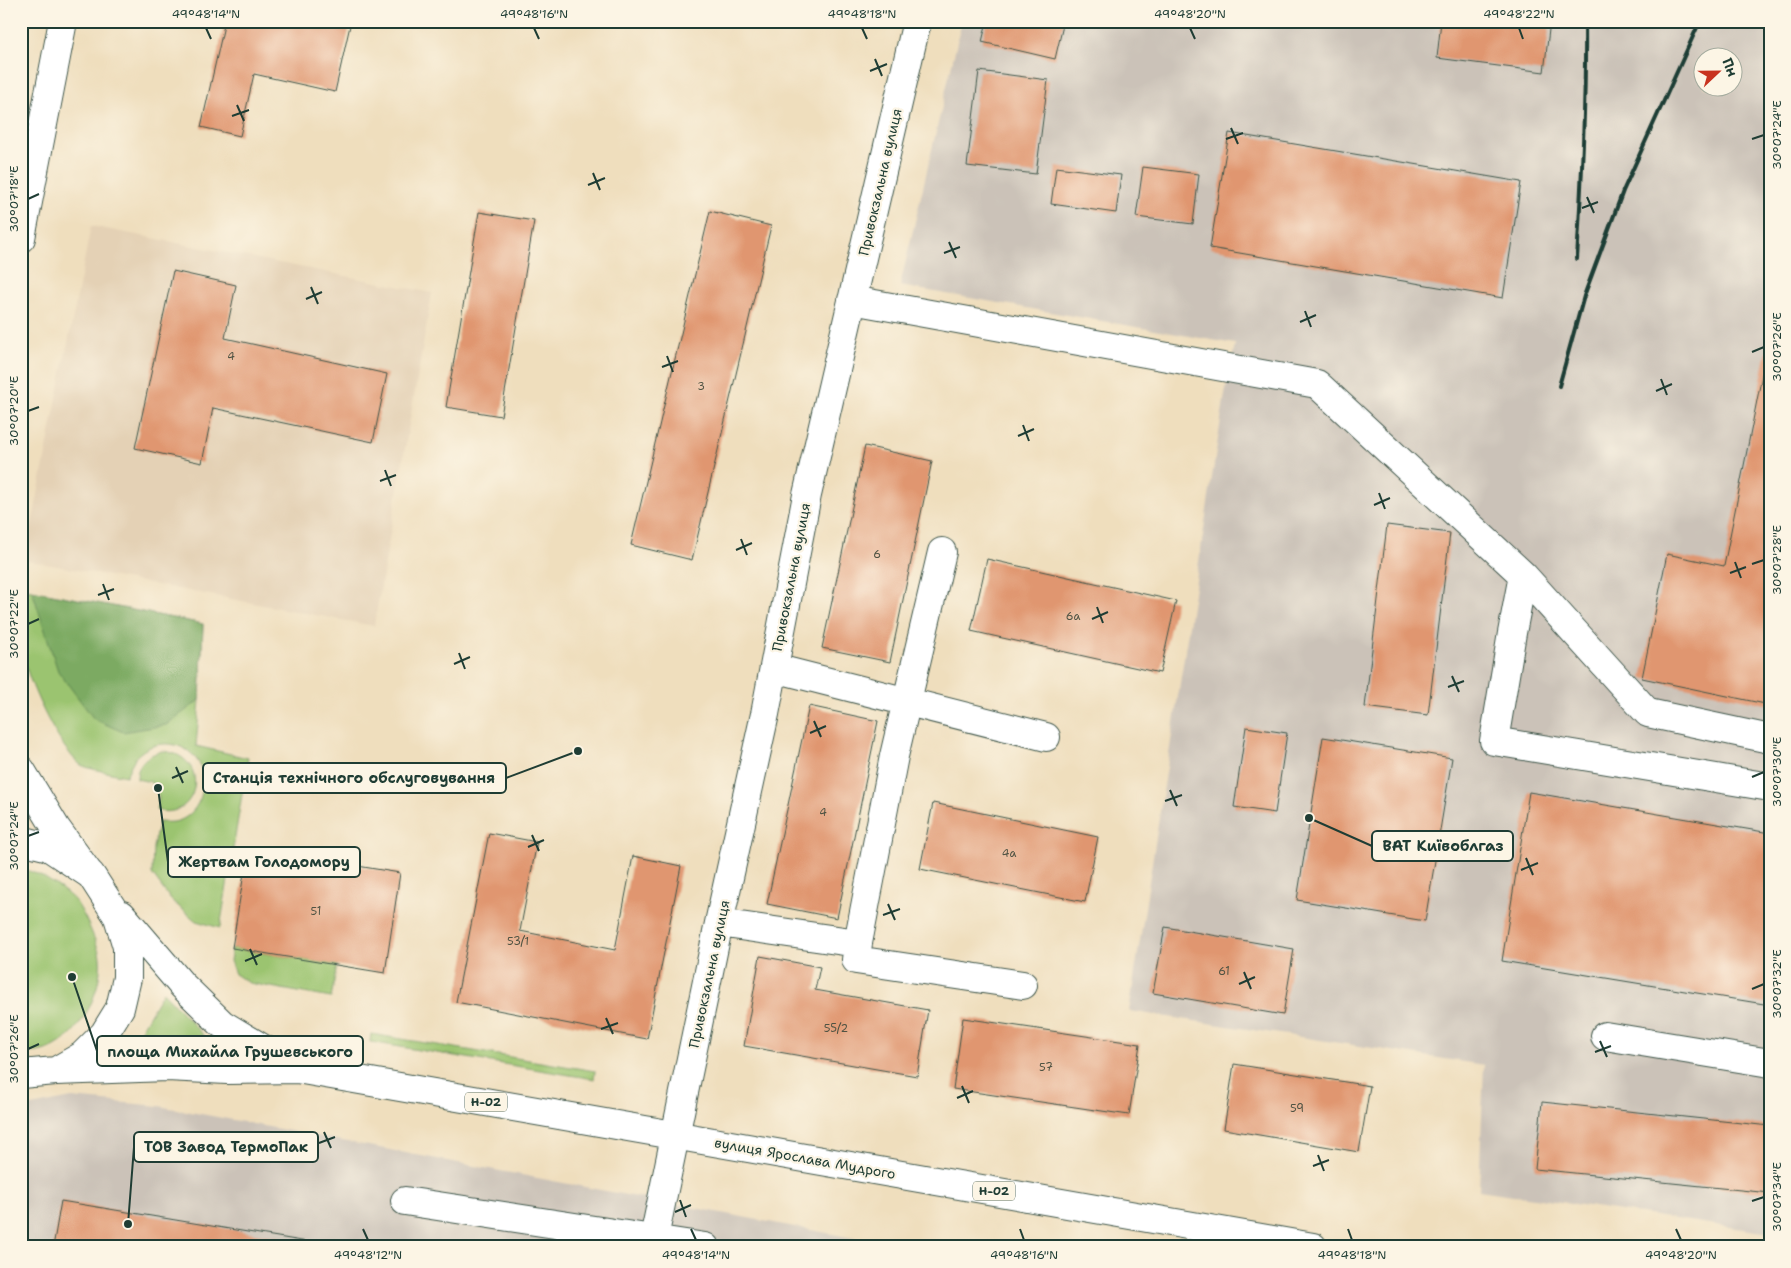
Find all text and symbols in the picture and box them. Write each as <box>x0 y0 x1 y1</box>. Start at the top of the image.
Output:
text: 49°48'14"N <box>172 6 240 22</box>
text: 49°48'16"N <box>500 6 568 22</box>
text: 49°48'18"N <box>828 6 896 22</box>
text: 49°48'20"N <box>1154 6 1226 22</box>
text: 49°48'22"N <box>1483 6 1555 22</box>
north arrow <box>1694 48 1744 98</box>
text: Пн <box>1718 55 1742 79</box>
text: 30°07'24"E <box>1769 100 1785 170</box>
street label: Привокзальна вулиця <box>854 107 906 257</box>
text: 30°07'18"E <box>6 165 22 233</box>
text: 30°07'26"E <box>1769 312 1785 382</box>
house number: 4 <box>227 349 235 364</box>
text: 30°07'20"E <box>6 376 22 446</box>
house number: 3 <box>697 379 705 394</box>
street label: Привокзальна вулиця <box>768 501 814 653</box>
text: 30°07'28"E <box>1769 525 1785 595</box>
house number: 6 <box>873 547 881 562</box>
text: 30°07'22"E <box>6 589 22 659</box>
house number: 6а <box>1066 609 1080 624</box>
text: 30°07'30"E <box>1769 737 1785 807</box>
callout: Станція технічного обслуговування <box>203 763 506 793</box>
text: Станція технічного обслуговування <box>213 768 495 788</box>
text: 30°07'24"E <box>6 801 22 871</box>
house number: 4 <box>819 805 827 820</box>
callout: ВАТ Київоблгаз <box>1372 831 1513 861</box>
text: ВАТ Київоблгаз <box>1383 836 1503 856</box>
house number: 4а <box>1002 846 1016 861</box>
callout: Жертвам Голодомору <box>168 847 360 877</box>
text: Жертвам Голодомору <box>178 852 350 872</box>
street label: Привокзальна вулиця <box>685 898 733 1050</box>
house number: 51 <box>311 904 321 919</box>
house number: 53/1 <box>507 934 529 949</box>
text: 30°07'32"E <box>1769 949 1785 1019</box>
house number: 61 <box>1218 964 1230 979</box>
text: 30°07'26"E <box>6 1014 22 1084</box>
house number: 55/2 <box>824 1021 848 1036</box>
callout: площа Михайла Грушевського <box>97 1036 363 1066</box>
text: площа Михайла Грушевського <box>107 1042 353 1062</box>
house number: 57 <box>1039 1060 1053 1075</box>
road number: Н-02 <box>465 1092 507 1112</box>
house number: 59 <box>1290 1101 1304 1116</box>
callout: ТОВ Завод ТермоПак <box>134 1132 318 1162</box>
street label: вулиця Ярослава Мудрого <box>713 1133 897 1183</box>
text: ТОВ Завод ТермоПак <box>144 1137 309 1157</box>
text: 30°07'34"E <box>1769 1162 1785 1232</box>
road number: Н-02 <box>973 1182 1015 1200</box>
text: 49°48'12"N <box>334 1247 402 1263</box>
text: 49°48'14"N <box>662 1247 730 1263</box>
text: 49°48'16"N <box>990 1247 1058 1263</box>
text: 49°48'18"N <box>1318 1247 1386 1263</box>
text: 49°48'20"N <box>1645 1247 1717 1263</box>

